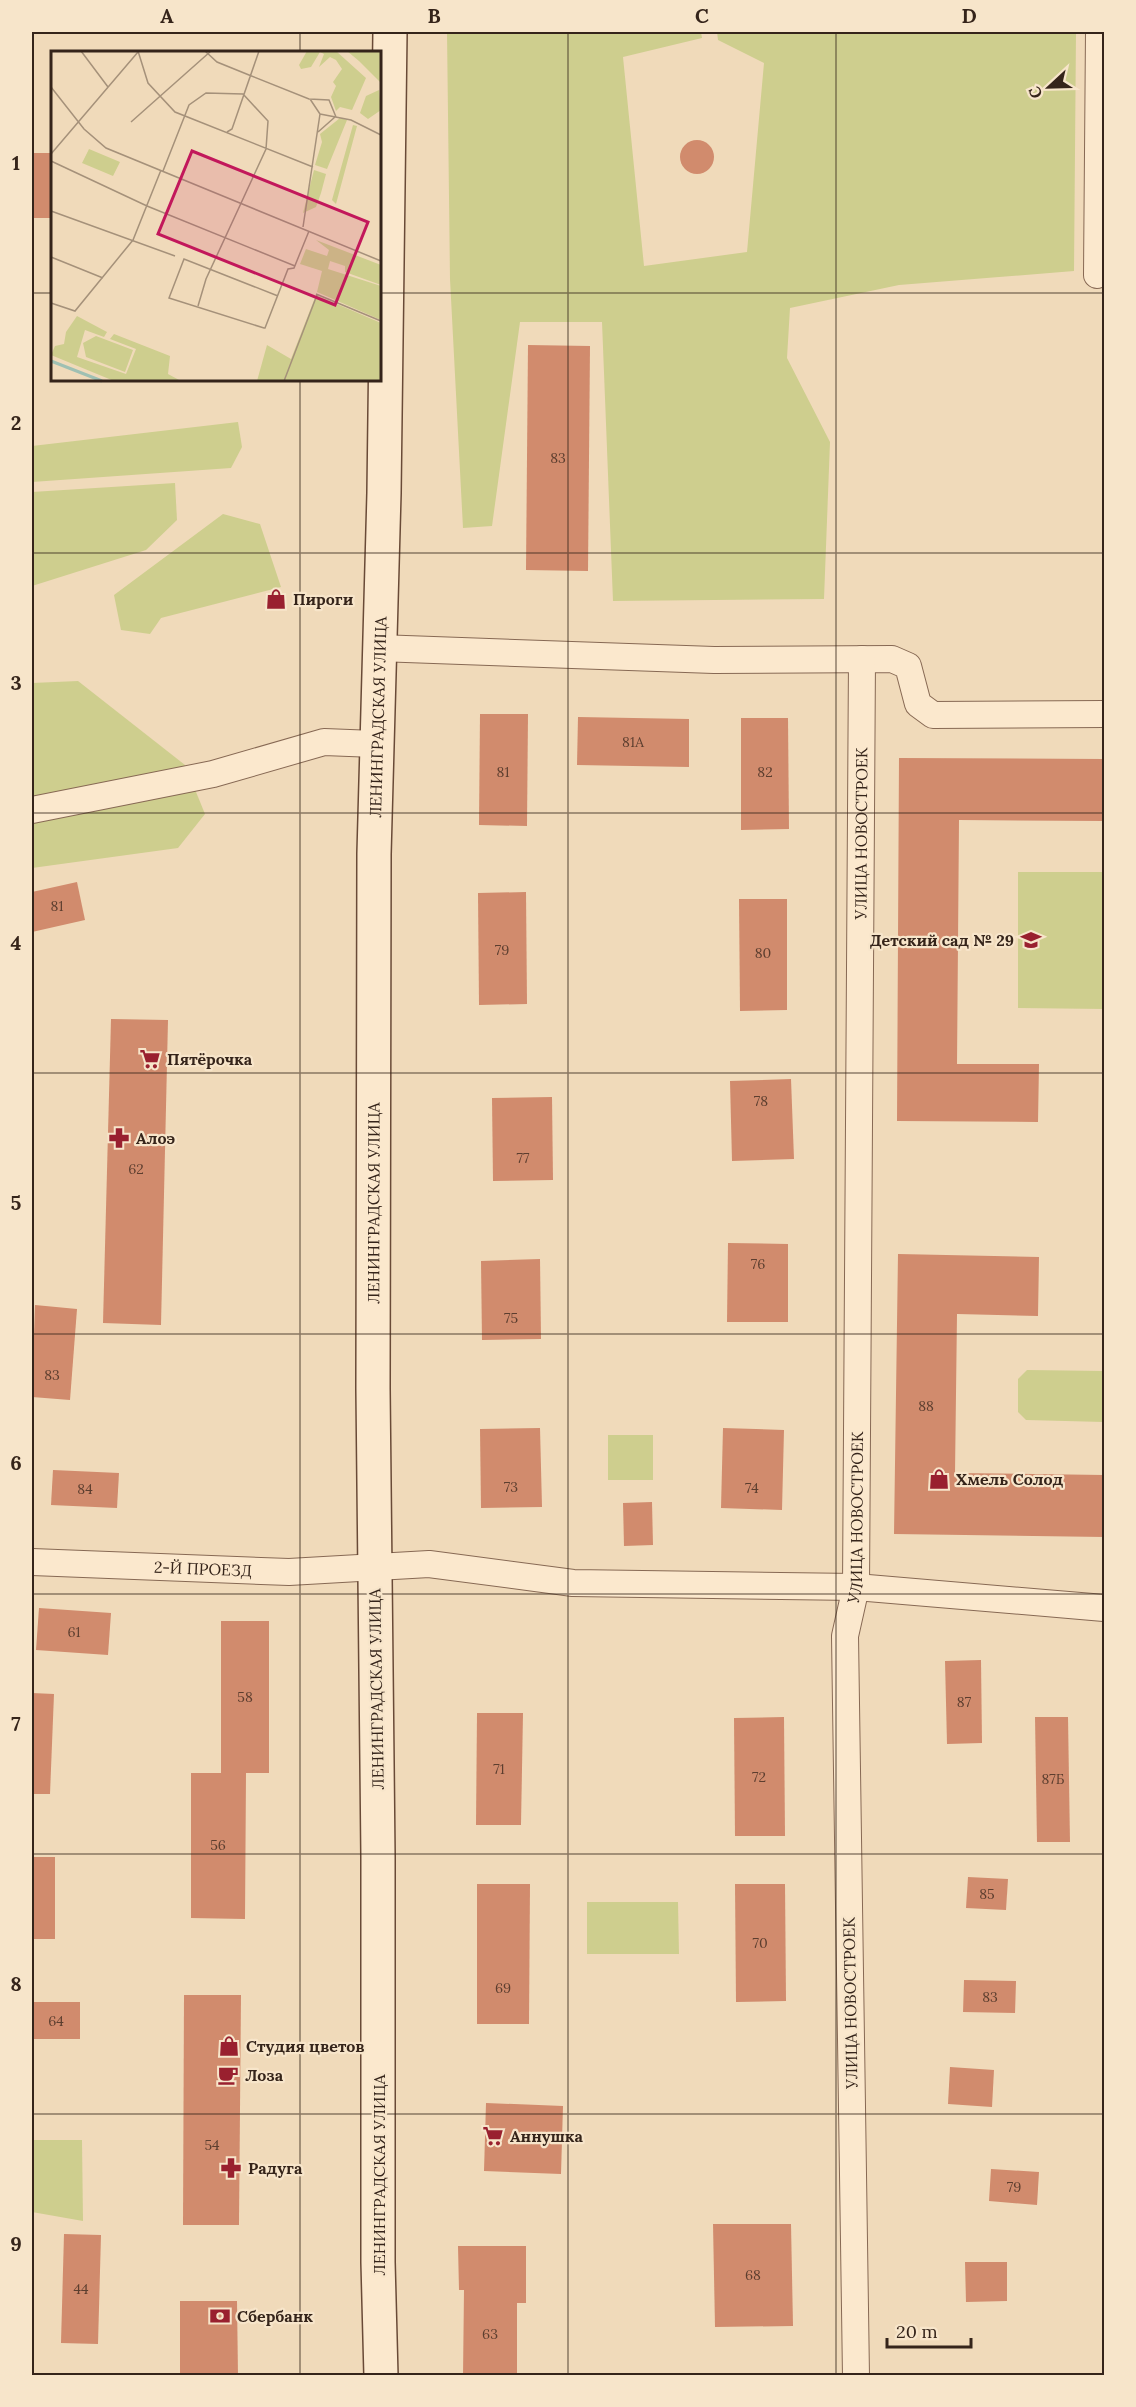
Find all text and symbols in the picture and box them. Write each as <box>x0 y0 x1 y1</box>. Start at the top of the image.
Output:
text: A <box>160 3 174 28</box>
text: B <box>427 3 441 28</box>
text: C <box>695 3 709 28</box>
text: D <box>961 3 977 28</box>
inset map <box>51 51 381 381</box>
north arrow <box>1019 57 1079 117</box>
text: С <box>1024 84 1046 101</box>
text: 1 <box>12 150 20 175</box>
text: 2 <box>11 410 21 435</box>
house number: 83 <box>550 449 566 467</box>
shop icon: Пироги <box>264 587 288 611</box>
place label: Пироги <box>293 589 354 609</box>
street label: ЛЕНИНГРАДСКАЯ УЛИЦА <box>365 615 391 818</box>
text: 3 <box>10 670 22 695</box>
house number: 81А <box>622 733 644 751</box>
street label: УЛИЦА НОВОСТРОЕК <box>850 747 871 920</box>
house number: 81 <box>497 763 509 781</box>
house number: 82 <box>757 763 773 781</box>
house number: 81 <box>51 897 63 915</box>
school or university icon: Детский сад № 29 <box>1019 928 1043 952</box>
text: 4 <box>11 930 22 955</box>
place label: Детский сад № 29 <box>870 930 1014 950</box>
house number: 79 <box>495 941 509 959</box>
house number: 80 <box>755 944 771 962</box>
supermarket icon: Пятёрочка <box>138 1047 162 1071</box>
place label: Пятёрочка <box>167 1049 253 1069</box>
house number: 78 <box>754 1092 768 1110</box>
street label: ЛЕНИНГРАДСКАЯ УЛИЦА <box>363 1102 384 1304</box>
pharmacy icon: Алоэ <box>107 1126 131 1150</box>
place label: Алоэ <box>136 1128 175 1148</box>
house number: 77 <box>517 1149 530 1167</box>
house number: 62 <box>128 1160 144 1178</box>
text: 5 <box>11 1190 22 1215</box>
house number: 76 <box>751 1255 765 1273</box>
house number: 75 <box>504 1309 518 1327</box>
house number: 83 <box>44 1366 60 1384</box>
house number: 88 <box>918 1397 934 1415</box>
street label: УЛИЦА НОВОСТРОЕК <box>842 1431 867 1606</box>
text: 6 <box>10 1450 22 1475</box>
shop icon: Хмель Солод <box>927 1467 951 1491</box>
place label: Хмель Солод <box>956 1469 1063 1489</box>
house number: 73 <box>504 1478 518 1496</box>
house number: 74 <box>745 1479 759 1497</box>
house number: 84 <box>77 1480 93 1498</box>
street label: 2-Й ПРОЕЗД <box>154 1557 252 1581</box>
street label: ЛЕНИНГРАДСКАЯ УЛИЦА <box>364 1587 388 1790</box>
house number: 61 <box>67 1623 81 1641</box>
house number: 58 <box>237 1688 253 1706</box>
house number: 87 <box>957 1693 972 1711</box>
text: 7 <box>11 1711 21 1736</box>
house number: 71 <box>493 1760 505 1778</box>
house number: 72 <box>752 1768 766 1786</box>
house number: 87Б <box>1041 1770 1065 1788</box>
house number: 56 <box>210 1836 226 1854</box>
house number: 85 <box>979 1885 995 1903</box>
street label: УЛИЦА НОВОСТРОЕК <box>838 1917 862 2090</box>
house number: 70 <box>752 1934 768 1952</box>
text: 8 <box>10 1971 22 1996</box>
house number: 69 <box>495 1979 511 1997</box>
house number: 83 <box>982 1988 998 2006</box>
house number: 64 <box>48 2012 64 2030</box>
shop icon: Студия цветов <box>217 2034 241 2058</box>
place label: Студия цветов <box>246 2036 365 2056</box>
cafe icon: Лоза <box>216 2063 240 2087</box>
place label: Лоза <box>245 2065 284 2085</box>
street label: ЛЕНИНГРАДСКАЯ УЛИЦА <box>369 2074 389 2276</box>
supermarket icon: Аннушка <box>481 2124 505 2148</box>
place label: Аннушка <box>510 2126 583 2146</box>
house number: 54 <box>204 2136 220 2154</box>
pharmacy icon: Радуга <box>219 2156 243 2180</box>
place label: Радуга <box>248 2158 303 2178</box>
house number: 79 <box>1007 2178 1021 2196</box>
text: 9 <box>10 2231 22 2256</box>
house number: 68 <box>745 2266 761 2284</box>
house number: 44 <box>73 2280 89 2298</box>
bank icon: Сбербанк <box>208 2304 232 2328</box>
place label: Сбербанк <box>237 2306 313 2326</box>
scale bar <box>887 2311 971 2349</box>
text: 20 m <box>896 2320 938 2343</box>
house number: 63 <box>482 2325 498 2343</box>

